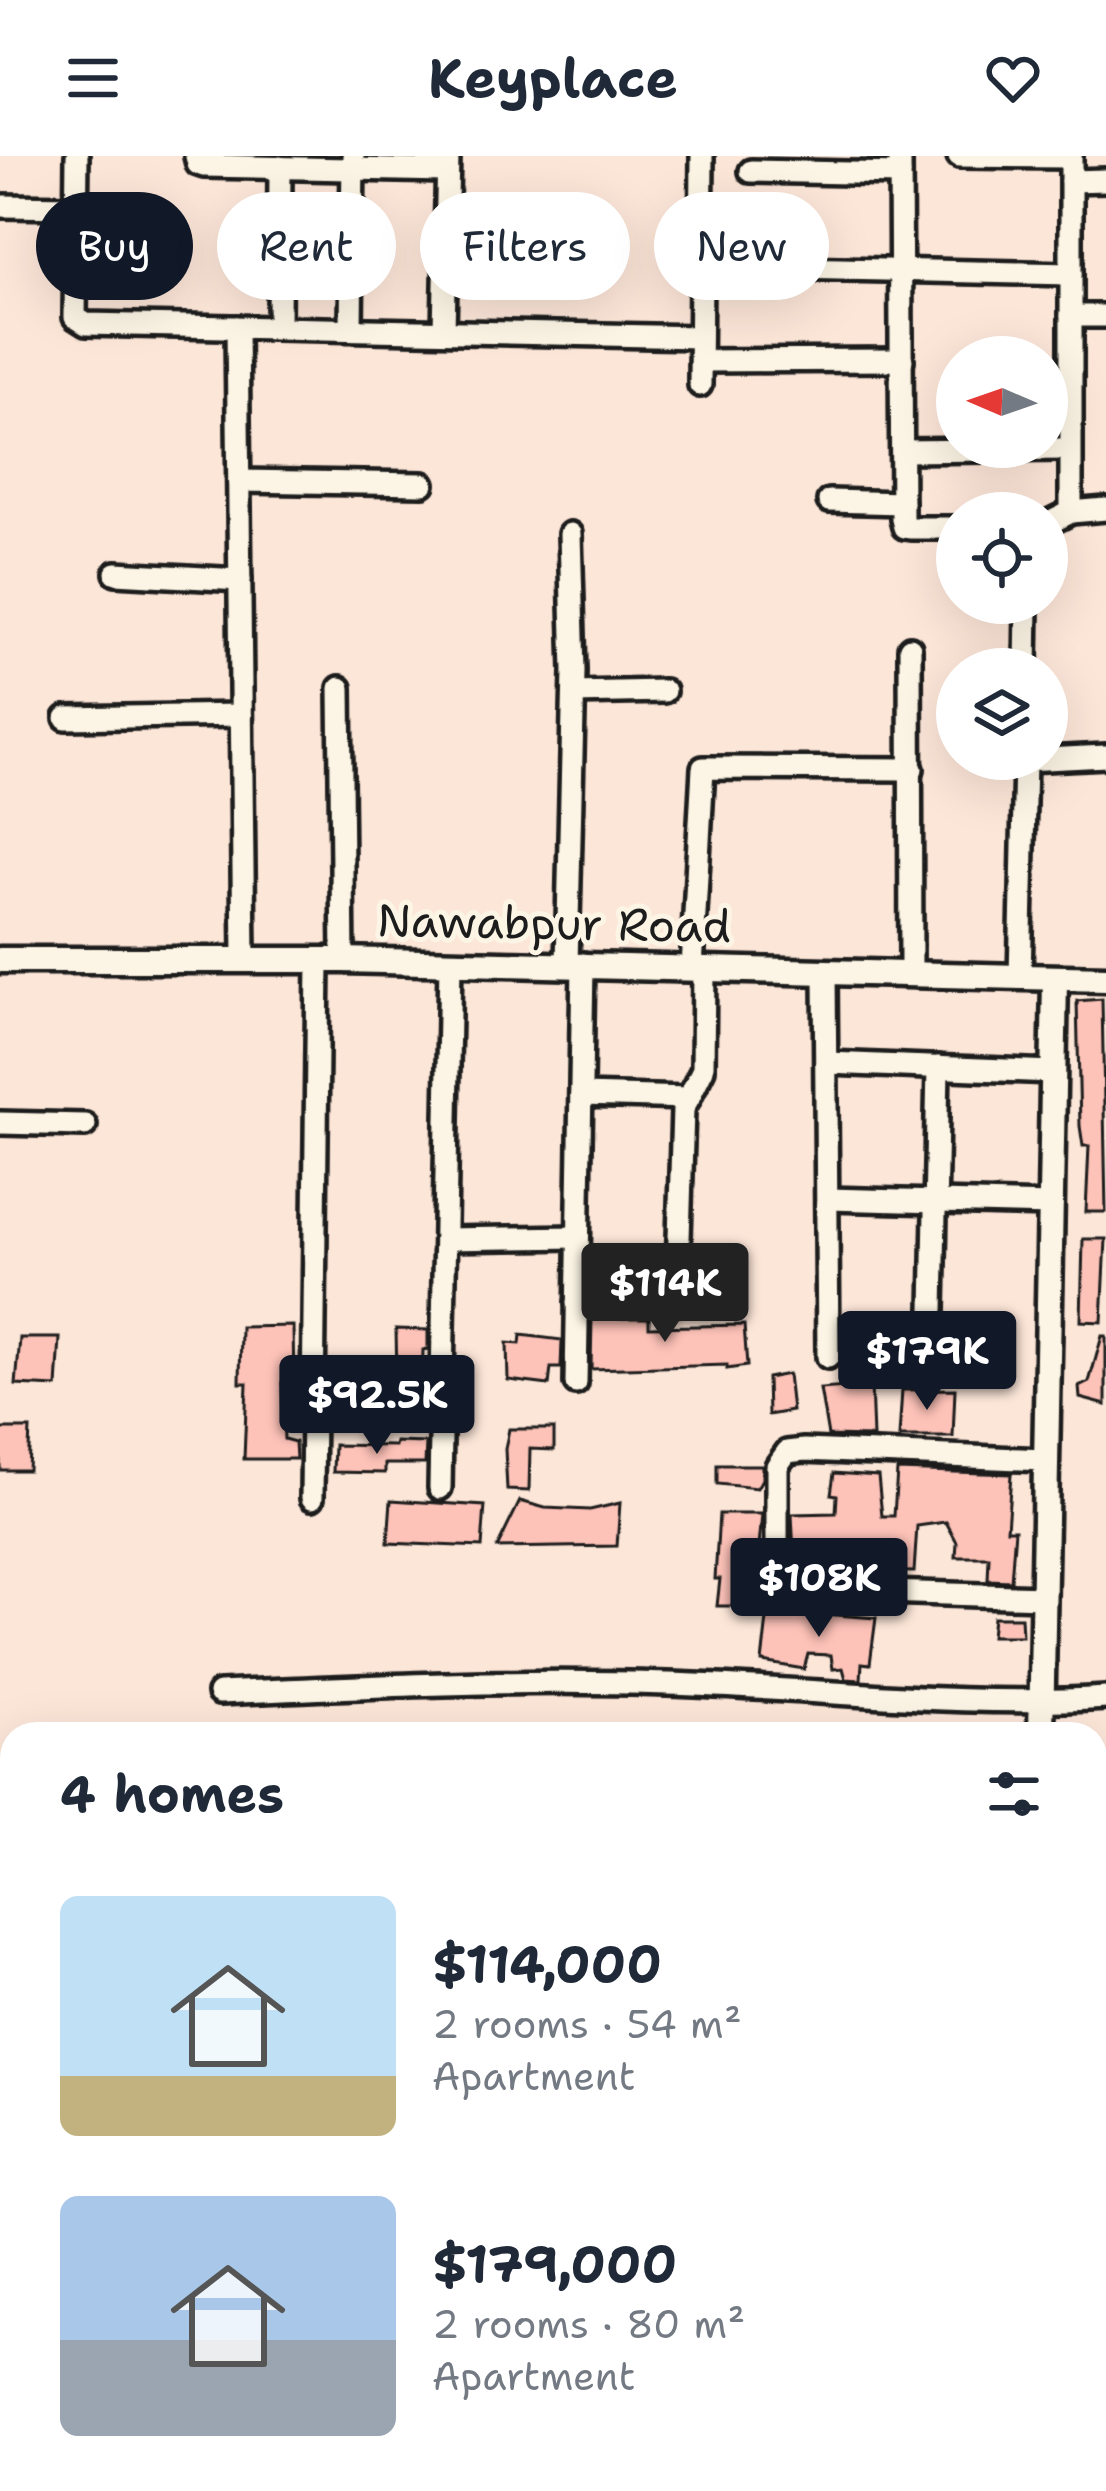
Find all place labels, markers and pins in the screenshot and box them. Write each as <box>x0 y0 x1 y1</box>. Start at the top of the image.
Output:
pin: $114K <box>581 1243 749 1345</box>
pin: $179K <box>843 1311 1011 1413</box>
pin: $92.5K <box>279 1355 475 1457</box>
pin: $108K <box>735 1538 903 1640</box>

